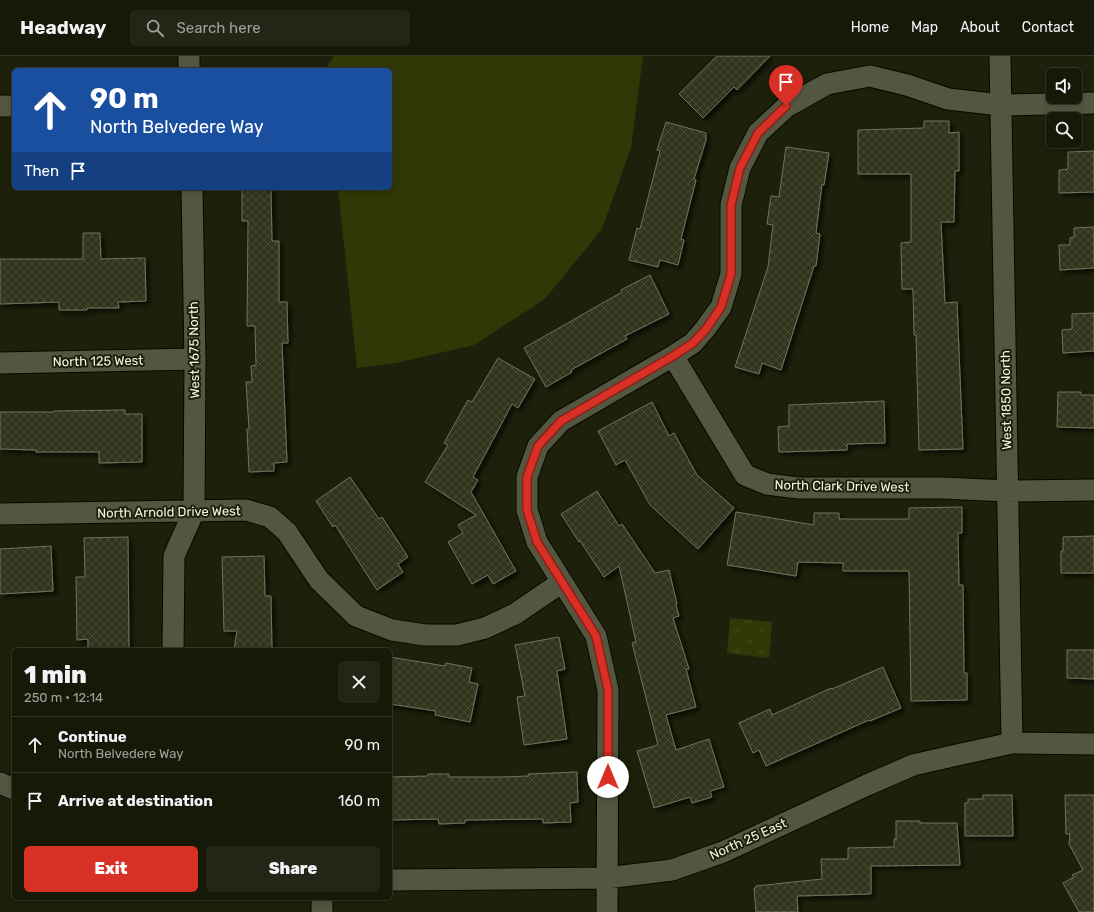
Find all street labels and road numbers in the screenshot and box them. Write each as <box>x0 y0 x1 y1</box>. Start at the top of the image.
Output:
street label: West 1675 North <box>186 301 202 399</box>
street label: West 1850 North <box>998 350 1014 450</box>
street label: North 125 West <box>53 353 143 369</box>
street label: North Clark Drive West <box>775 477 909 495</box>
street label: North Arnold Drive West <box>97 503 241 521</box>
street label: North 25 East <box>707 815 789 863</box>

